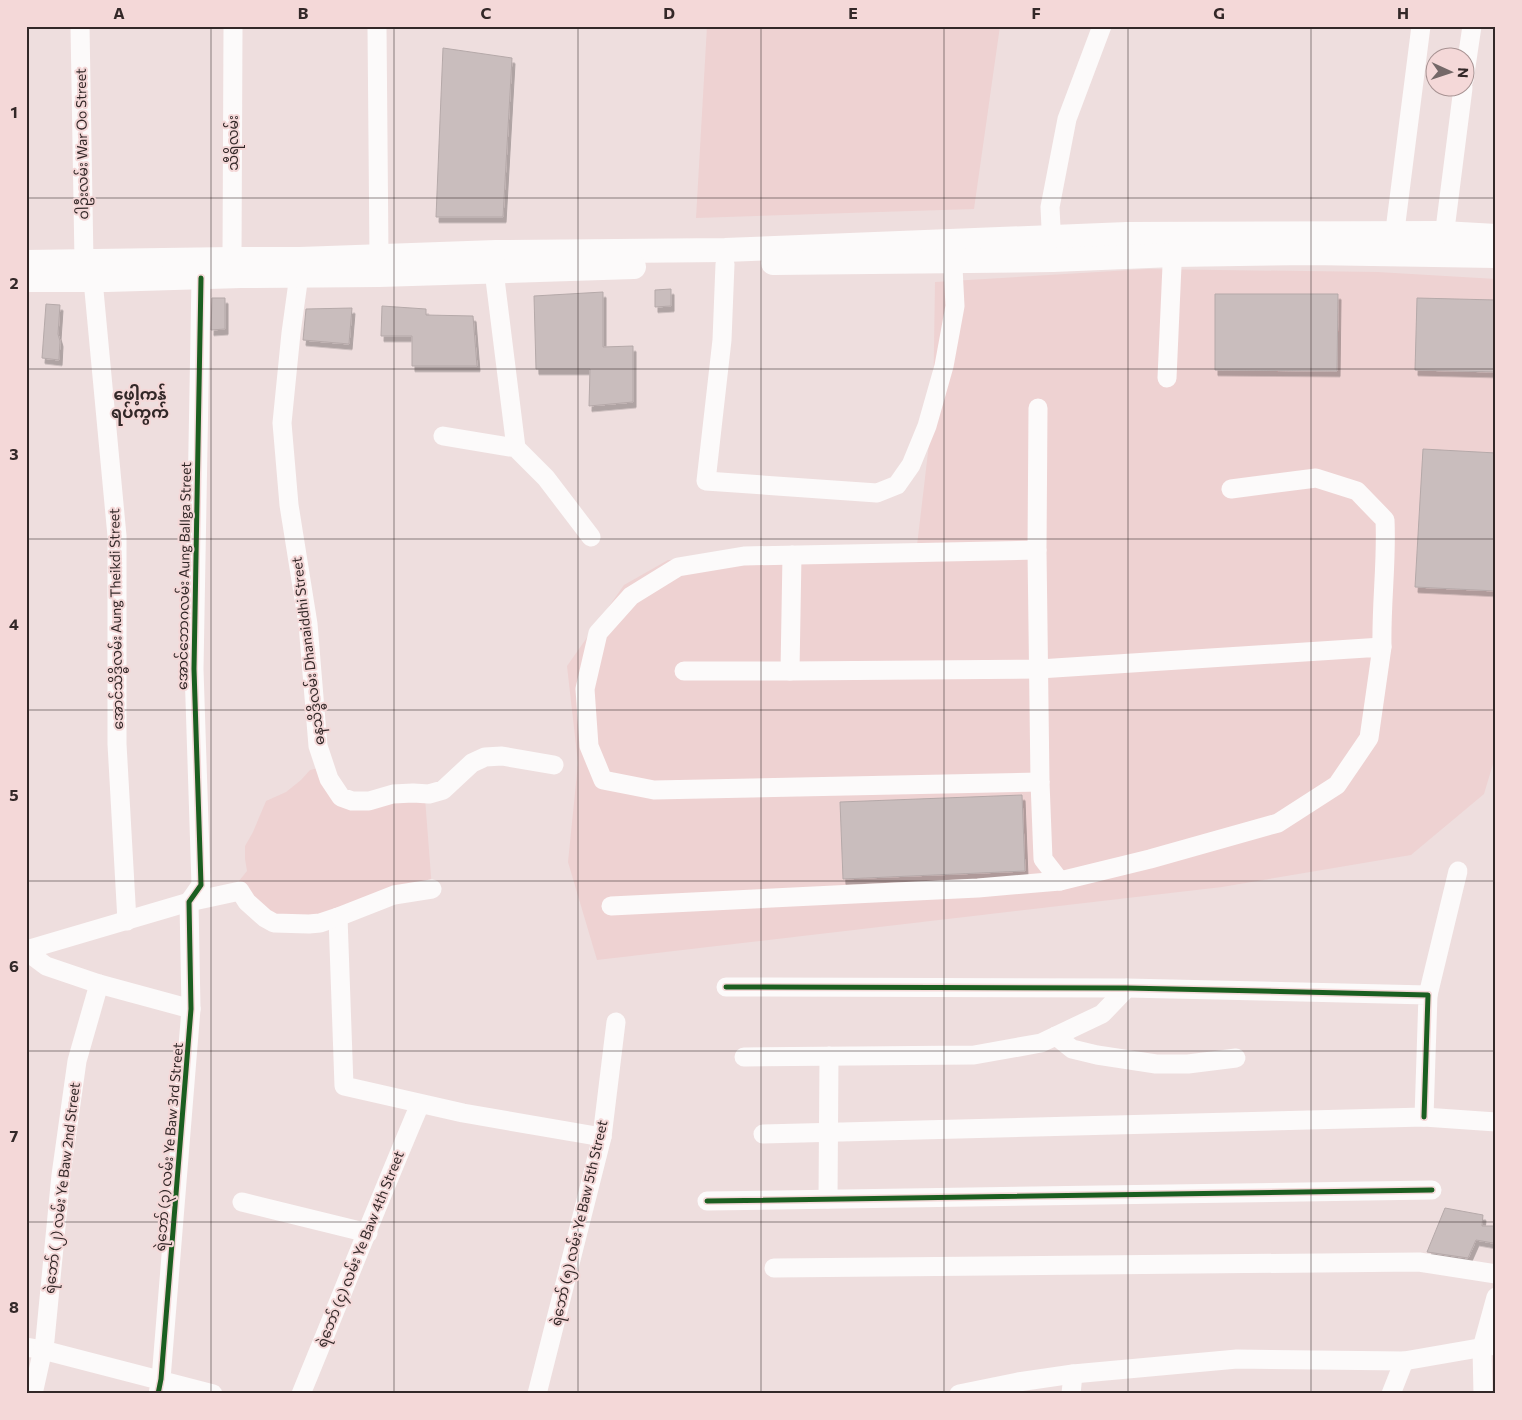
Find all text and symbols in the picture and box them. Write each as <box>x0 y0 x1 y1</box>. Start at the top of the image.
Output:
text: A <box>113 3 125 22</box>
text: B <box>298 3 309 22</box>
text: C <box>481 3 492 22</box>
text: D <box>663 3 675 22</box>
text: E <box>848 3 858 22</box>
text: F <box>1031 3 1041 22</box>
text: G <box>1213 3 1225 22</box>
text: H <box>1397 3 1409 22</box>
north arrow <box>1424 48 1474 98</box>
text: N <box>1455 67 1472 78</box>
street label: ဝါဦးလမ်း War Oo Street <box>71 68 95 220</box>
text: 1 <box>10 102 18 121</box>
street label: သီရိလမ်း <box>223 115 245 171</box>
text: 2 <box>9 273 19 292</box>
district label: ဖေါ့ကန် ရပ်ကွက် <box>111 383 169 426</box>
text: 3 <box>9 444 19 463</box>
street label: အောင်ဘောဂလမ်း Aung Ballga Street <box>172 462 194 690</box>
street label: အောင်သိဒ္ဓိလမ်း Aung Theikdi Street <box>104 508 130 730</box>
street label: ဓနသိဒ္ဓိလမ်း Dhanaiddhi Street <box>286 555 332 746</box>
text: 4 <box>9 614 19 633</box>
text: 5 <box>9 785 19 804</box>
text: 6 <box>9 956 19 975</box>
street label: ရဲဘော် (၃) လမ်း Ye Baw 3rd Street <box>150 1041 190 1252</box>
street label: ရဲဘော် (၂) လမ်း Ye Baw 2nd Street <box>39 1081 87 1295</box>
street label: ရဲဘော် (၅) လမ်း Ye Baw 5th Street <box>546 1118 614 1328</box>
text: 7 <box>10 1126 19 1145</box>
street label: ရဲဘော် (၄) လမ်း Ye Baw 4th Street <box>311 1148 411 1351</box>
text: 8 <box>9 1297 19 1316</box>

